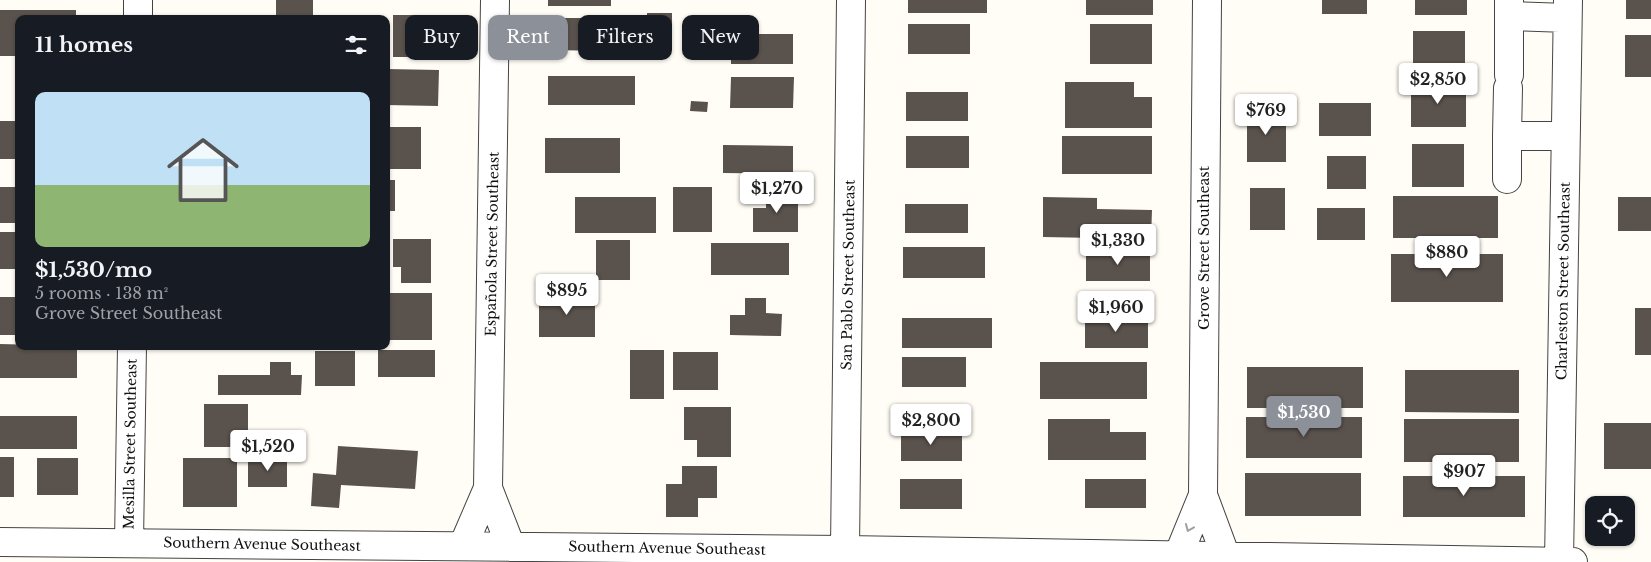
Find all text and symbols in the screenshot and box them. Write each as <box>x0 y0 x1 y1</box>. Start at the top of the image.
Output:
chip: Buy <box>405 15 478 60</box>
chip: Rent <box>488 15 568 60</box>
chip: Filters <box>578 15 672 60</box>
chip: New <box>682 15 759 60</box>
icon: filters <box>342 31 370 59</box>
text: 11 homes <box>35 32 133 58</box>
pin: $2,850 <box>1397 62 1479 105</box>
text: $2,850 <box>1410 69 1466 89</box>
pin: $769 <box>1236 94 1296 136</box>
text: $769 <box>1246 100 1286 120</box>
icon: home <box>158 125 248 215</box>
street label: Española Street Southeast <box>481 151 503 337</box>
street label: Grove Street Southeast <box>1195 165 1213 330</box>
pin: $1,270 <box>736 172 818 214</box>
text: $1,270 <box>751 178 803 198</box>
street label: San Pablo Street Southeast <box>837 179 859 370</box>
street label: Charleston Street Southeast <box>1552 181 1574 380</box>
pin: $1,330 <box>1077 224 1159 266</box>
text: $1,330 <box>1091 230 1145 250</box>
pin: $880 <box>1417 236 1477 278</box>
text: $880 <box>1426 242 1468 262</box>
text: $1,530/mo <box>35 257 152 283</box>
pin: $895 <box>537 274 597 316</box>
text: $895 <box>547 280 587 300</box>
text: 5 rooms · 138 m² <box>35 283 168 303</box>
pin: $1,960 <box>1075 290 1157 333</box>
text: $1,960 <box>1088 297 1144 317</box>
text: Grove Street Southeast <box>35 303 222 323</box>
street label: Mesilla Street Southeast <box>120 358 141 530</box>
pin: $1,530 <box>1263 396 1345 438</box>
text: $1,530 <box>1277 402 1331 422</box>
pin: $2,800 <box>890 404 972 446</box>
text: $2,800 <box>901 410 961 430</box>
pin: $1,520 <box>227 430 309 472</box>
text: $1,520 <box>241 436 295 456</box>
pin: $907 <box>1434 454 1494 497</box>
text: $907 <box>1443 461 1485 481</box>
map controls <box>1585 496 1635 546</box>
button: locate <box>1585 496 1635 546</box>
one-way arrow <box>1185 523 1196 532</box>
street label: Southern Avenue Southeast <box>163 533 362 555</box>
street label: Southern Avenue Southeast <box>568 537 767 559</box>

